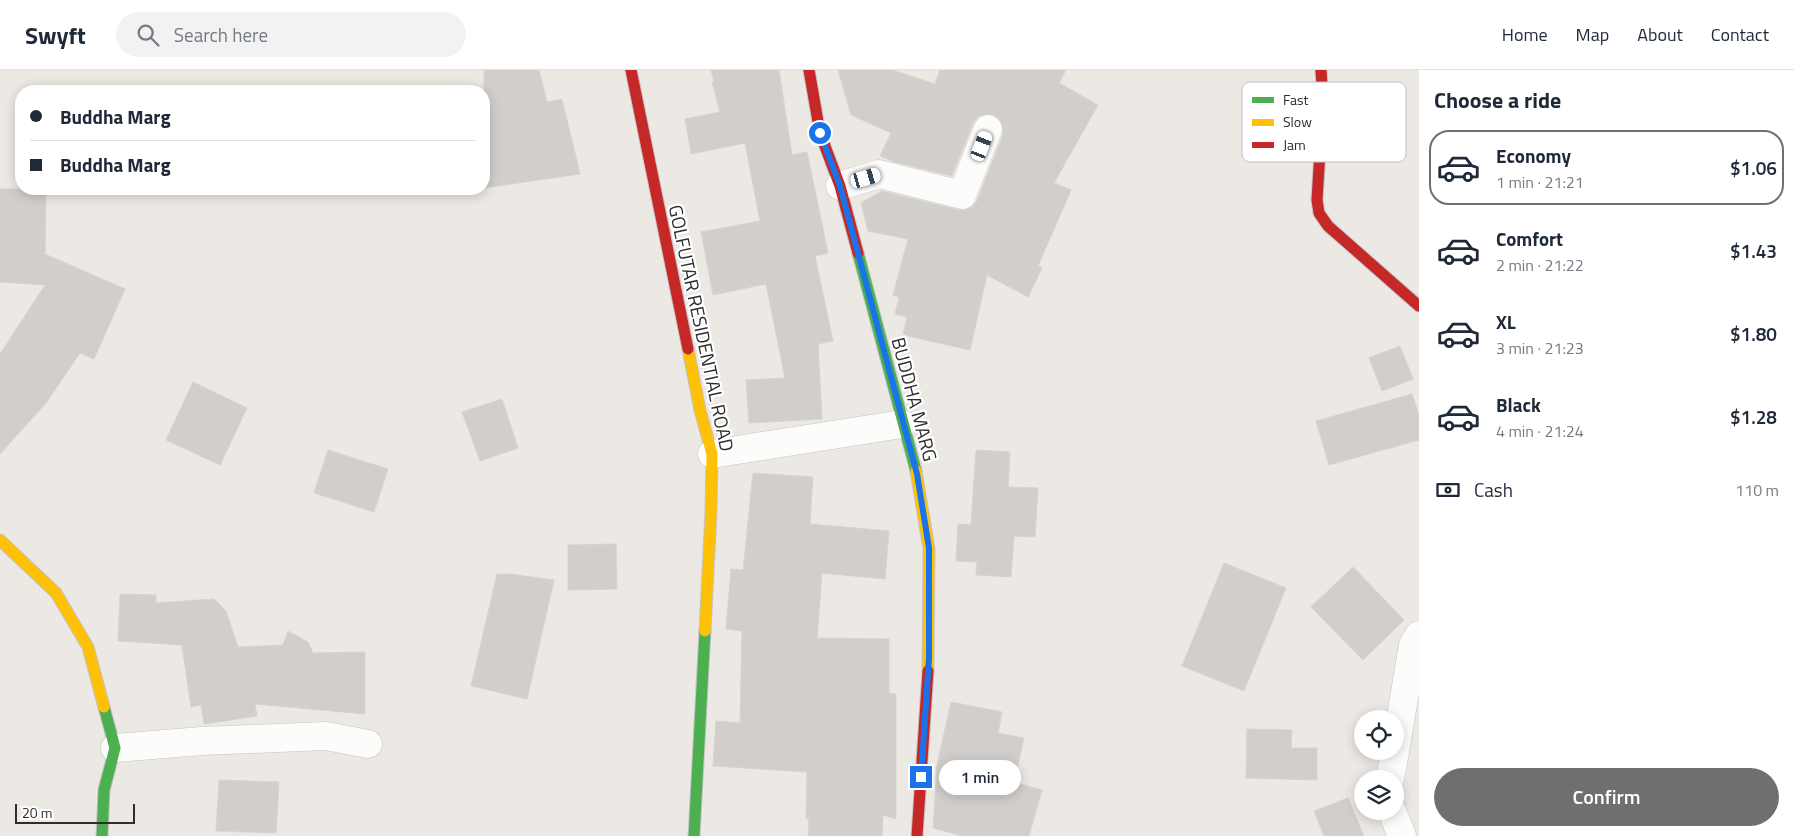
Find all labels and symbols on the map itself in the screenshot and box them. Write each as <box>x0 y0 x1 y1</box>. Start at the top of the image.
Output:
legend <box>1242 82 1406 162</box>
text: Fast <box>1283 89 1308 110</box>
text: Slow <box>1283 111 1312 132</box>
route start <box>809 122 831 144</box>
car <box>969 129 994 163</box>
text: Jam <box>1283 134 1306 155</box>
car <box>849 167 882 189</box>
street label: GOLFUTAR RESIDENTIAL ROAD <box>662 202 742 454</box>
street label: BUDDHA MARG <box>884 334 946 464</box>
callout: 1 min <box>938 760 1021 794</box>
route end <box>910 766 932 788</box>
scale bar <box>15 801 135 824</box>

